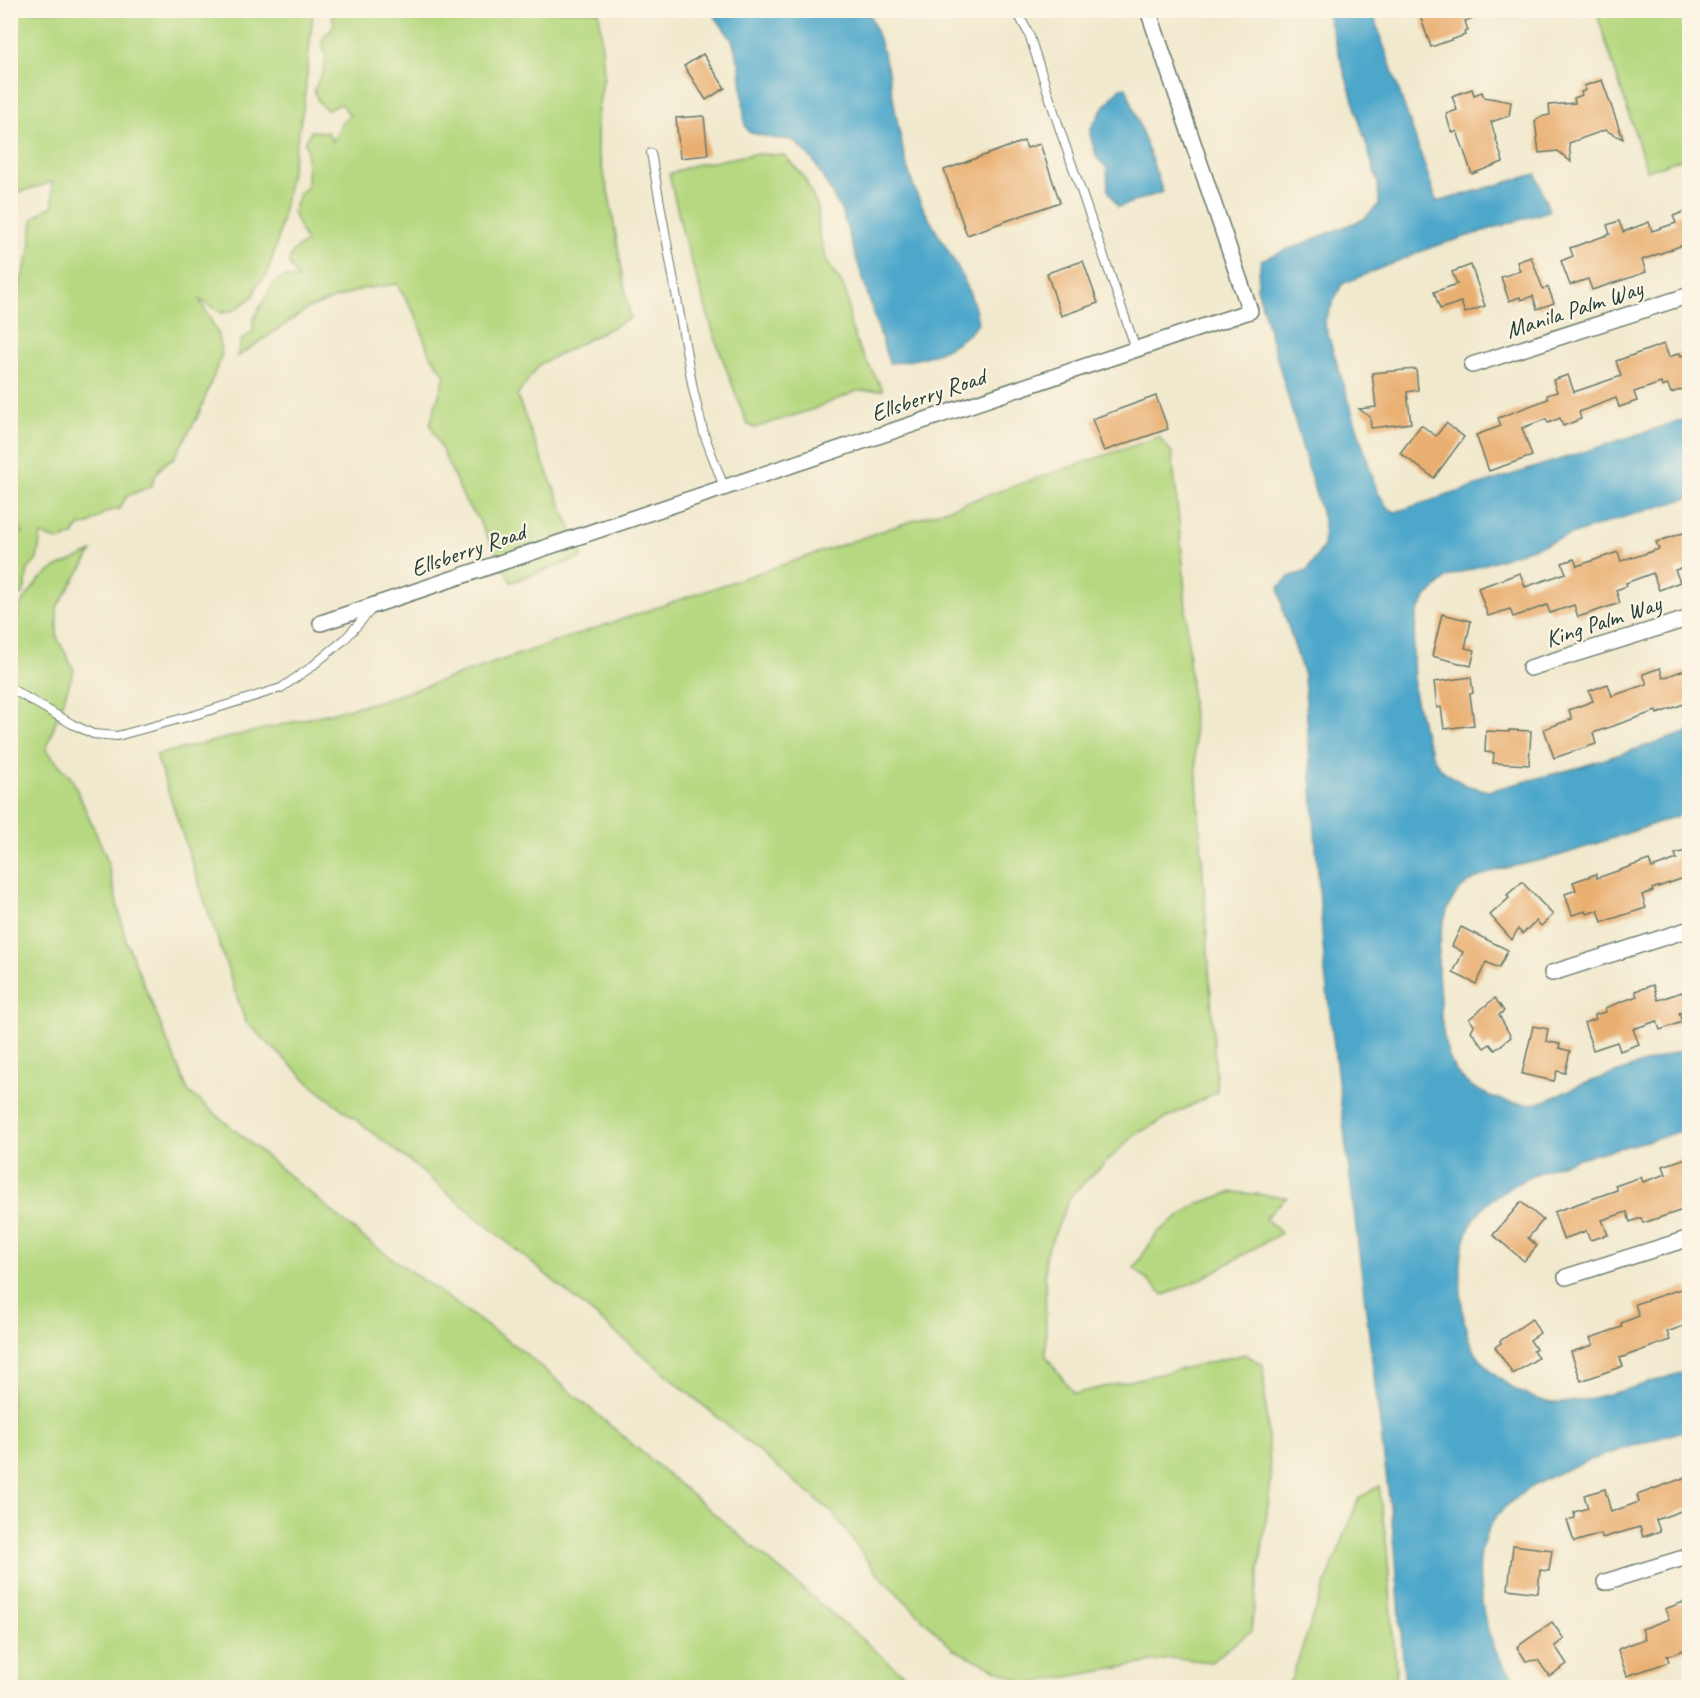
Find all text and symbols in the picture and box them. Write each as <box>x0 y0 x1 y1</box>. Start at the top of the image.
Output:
street label: Manila Palm Way <box>1502 272 1648 345</box>
street label: Ellsberry Road <box>867 360 992 429</box>
street label: Ellsberry Road <box>407 515 532 584</box>
street label: King Palm Way <box>1541 588 1666 654</box>

